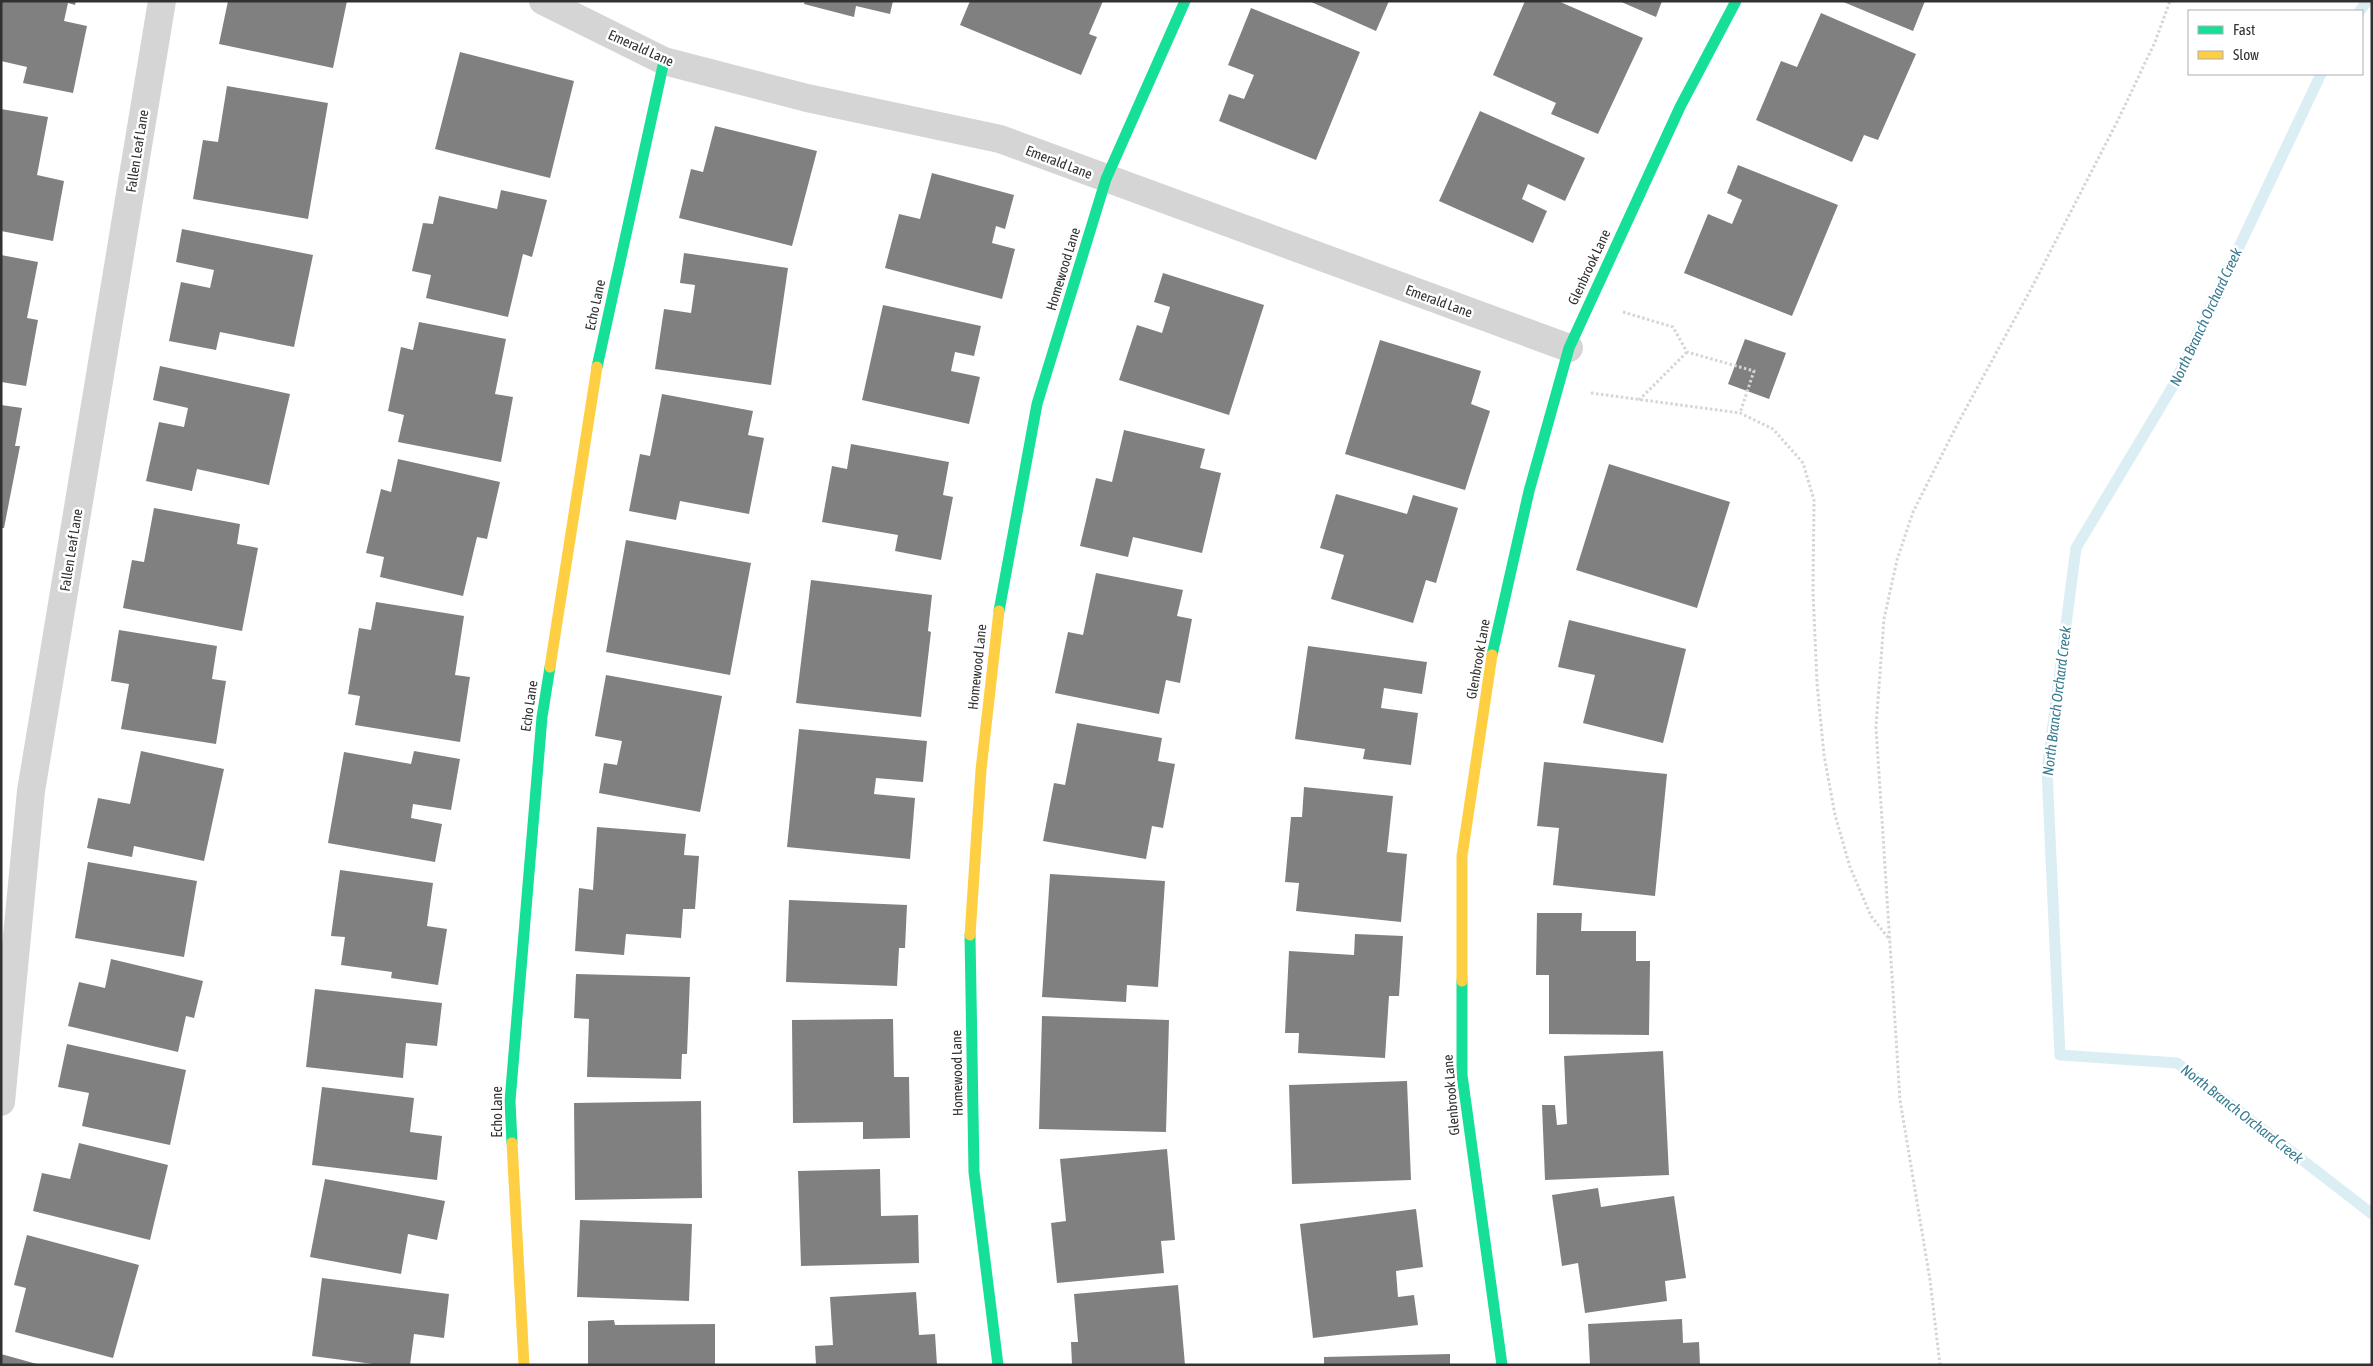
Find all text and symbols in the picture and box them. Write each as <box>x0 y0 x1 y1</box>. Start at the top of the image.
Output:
legend <box>2188 10 2363 75</box>
text: Fast <box>2233 21 2255 38</box>
street label: Emerald Lane <box>606 26 676 70</box>
text: Slow <box>2233 46 2259 63</box>
street label: Fallen Leaf Lane <box>123 109 151 193</box>
street label: Emerald Lane <box>1023 142 1095 182</box>
street label: Homewood Lane <box>1043 226 1083 312</box>
street label: Glenbrook Lane <box>1565 227 1613 307</box>
water label: North Branch Orchard Creek <box>2166 245 2245 389</box>
street label: Echo Lane <box>582 278 608 332</box>
street label: Emerald Lane <box>1403 282 1475 320</box>
street label: Fallen Leaf Lane <box>57 508 85 592</box>
street label: Glenbrook Lane <box>1463 618 1493 700</box>
street label: Homewood Lane <box>965 623 989 711</box>
water label: North Branch Orchard Creek <box>2039 625 2074 777</box>
street label: Echo Lane <box>517 679 541 733</box>
street label: Homewood Lane <box>948 1030 966 1116</box>
street label: Glenbrook Lane <box>1439 1054 1463 1136</box>
water label: North Branch Orchard Creek <box>2178 1061 2307 1167</box>
street label: Echo Lane <box>489 1086 505 1138</box>

